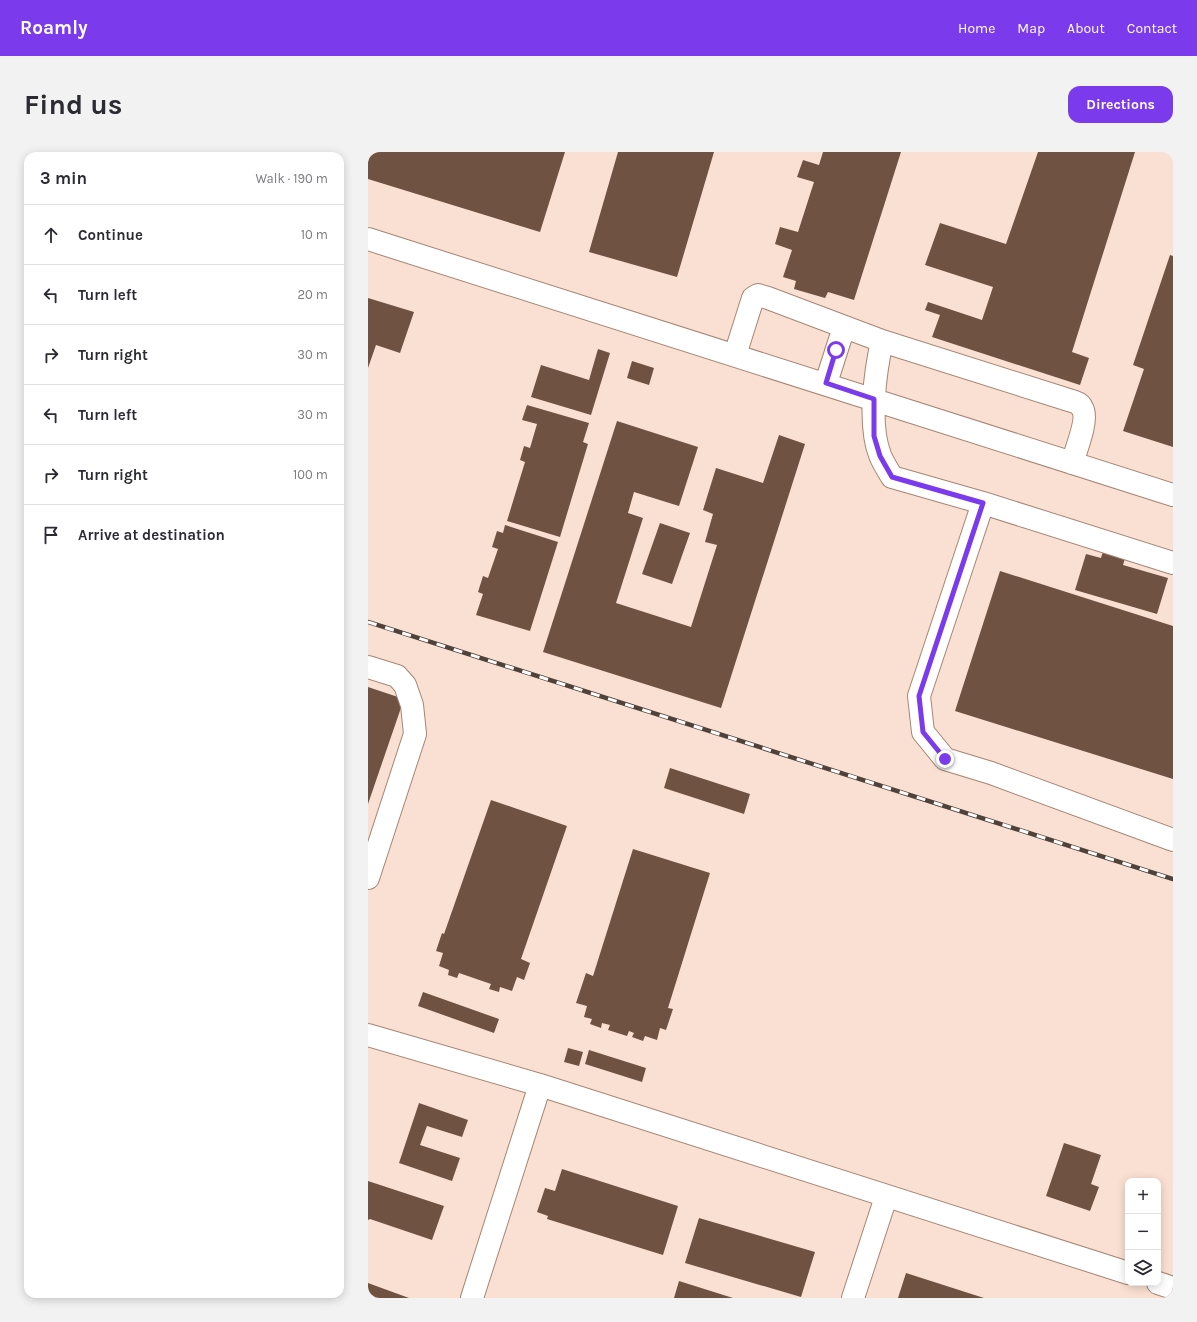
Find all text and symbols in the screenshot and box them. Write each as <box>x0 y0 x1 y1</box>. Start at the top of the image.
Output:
text: Roamly <box>20 17 87 39</box>
text: Home <box>958 20 995 37</box>
text: Map <box>1017 20 1045 37</box>
text: About <box>1067 20 1105 37</box>
text: Contact <box>1127 20 1177 37</box>
button: Directions <box>1068 86 1173 123</box>
text: Find us <box>24 88 123 121</box>
text: 3 min <box>40 168 87 188</box>
text: Walk · 190 m <box>255 171 328 186</box>
icon: ahead <box>40 224 62 246</box>
text: Continue <box>78 226 143 244</box>
text: 10 m <box>301 227 328 242</box>
icon: left <box>40 284 62 306</box>
text: Turn left <box>78 286 137 304</box>
text: 20 m <box>298 287 328 302</box>
route start <box>827 341 845 359</box>
icon: right <box>40 344 62 366</box>
text: Turn right <box>78 346 148 364</box>
text: 30 m <box>297 347 328 362</box>
icon: left <box>40 404 62 426</box>
text: Turn left <box>78 406 137 424</box>
text: 30 m <box>297 407 328 422</box>
icon: right <box>40 464 62 486</box>
text: Turn right <box>78 466 148 484</box>
text: 100 m <box>293 467 328 482</box>
icon: arrive <box>40 524 62 546</box>
text: Arrive at destination <box>78 526 225 544</box>
route end <box>936 750 954 768</box>
map controls <box>1125 1178 1161 1286</box>
button: + <box>1125 1178 1161 1214</box>
button: − <box>1125 1214 1161 1250</box>
button: layers <box>1125 1250 1161 1286</box>

